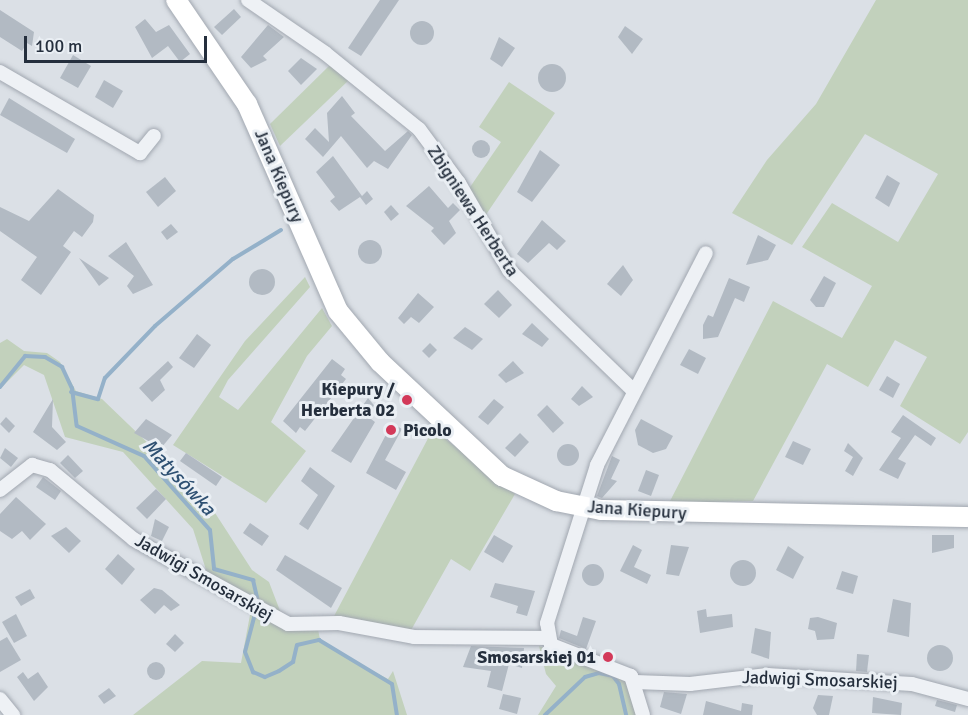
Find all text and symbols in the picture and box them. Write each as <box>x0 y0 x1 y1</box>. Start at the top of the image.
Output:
scale bar <box>27 24 210 62</box>
text: 100 m <box>35 35 82 57</box>
street label: Jana Kiepury <box>250 126 308 226</box>
street label: Zbigniewa Herberta <box>423 141 523 281</box>
place label: Kiepury / Herberta 02 <box>301 379 395 422</box>
marker: Kiepury / Herberta 02 <box>400 393 414 407</box>
place label: Picolo <box>403 419 452 441</box>
marker: Picolo <box>384 423 398 437</box>
water label: Matysówka <box>137 434 221 520</box>
street label: Jana Kiepury <box>587 496 687 524</box>
street label: Jadwigi Smosarskiej <box>131 530 277 626</box>
place label: Smosarskiej 01 <box>477 646 596 668</box>
marker: Smosarskiej 01 <box>601 650 615 664</box>
street label: Jadwigi Smosarskiej <box>742 666 898 694</box>

